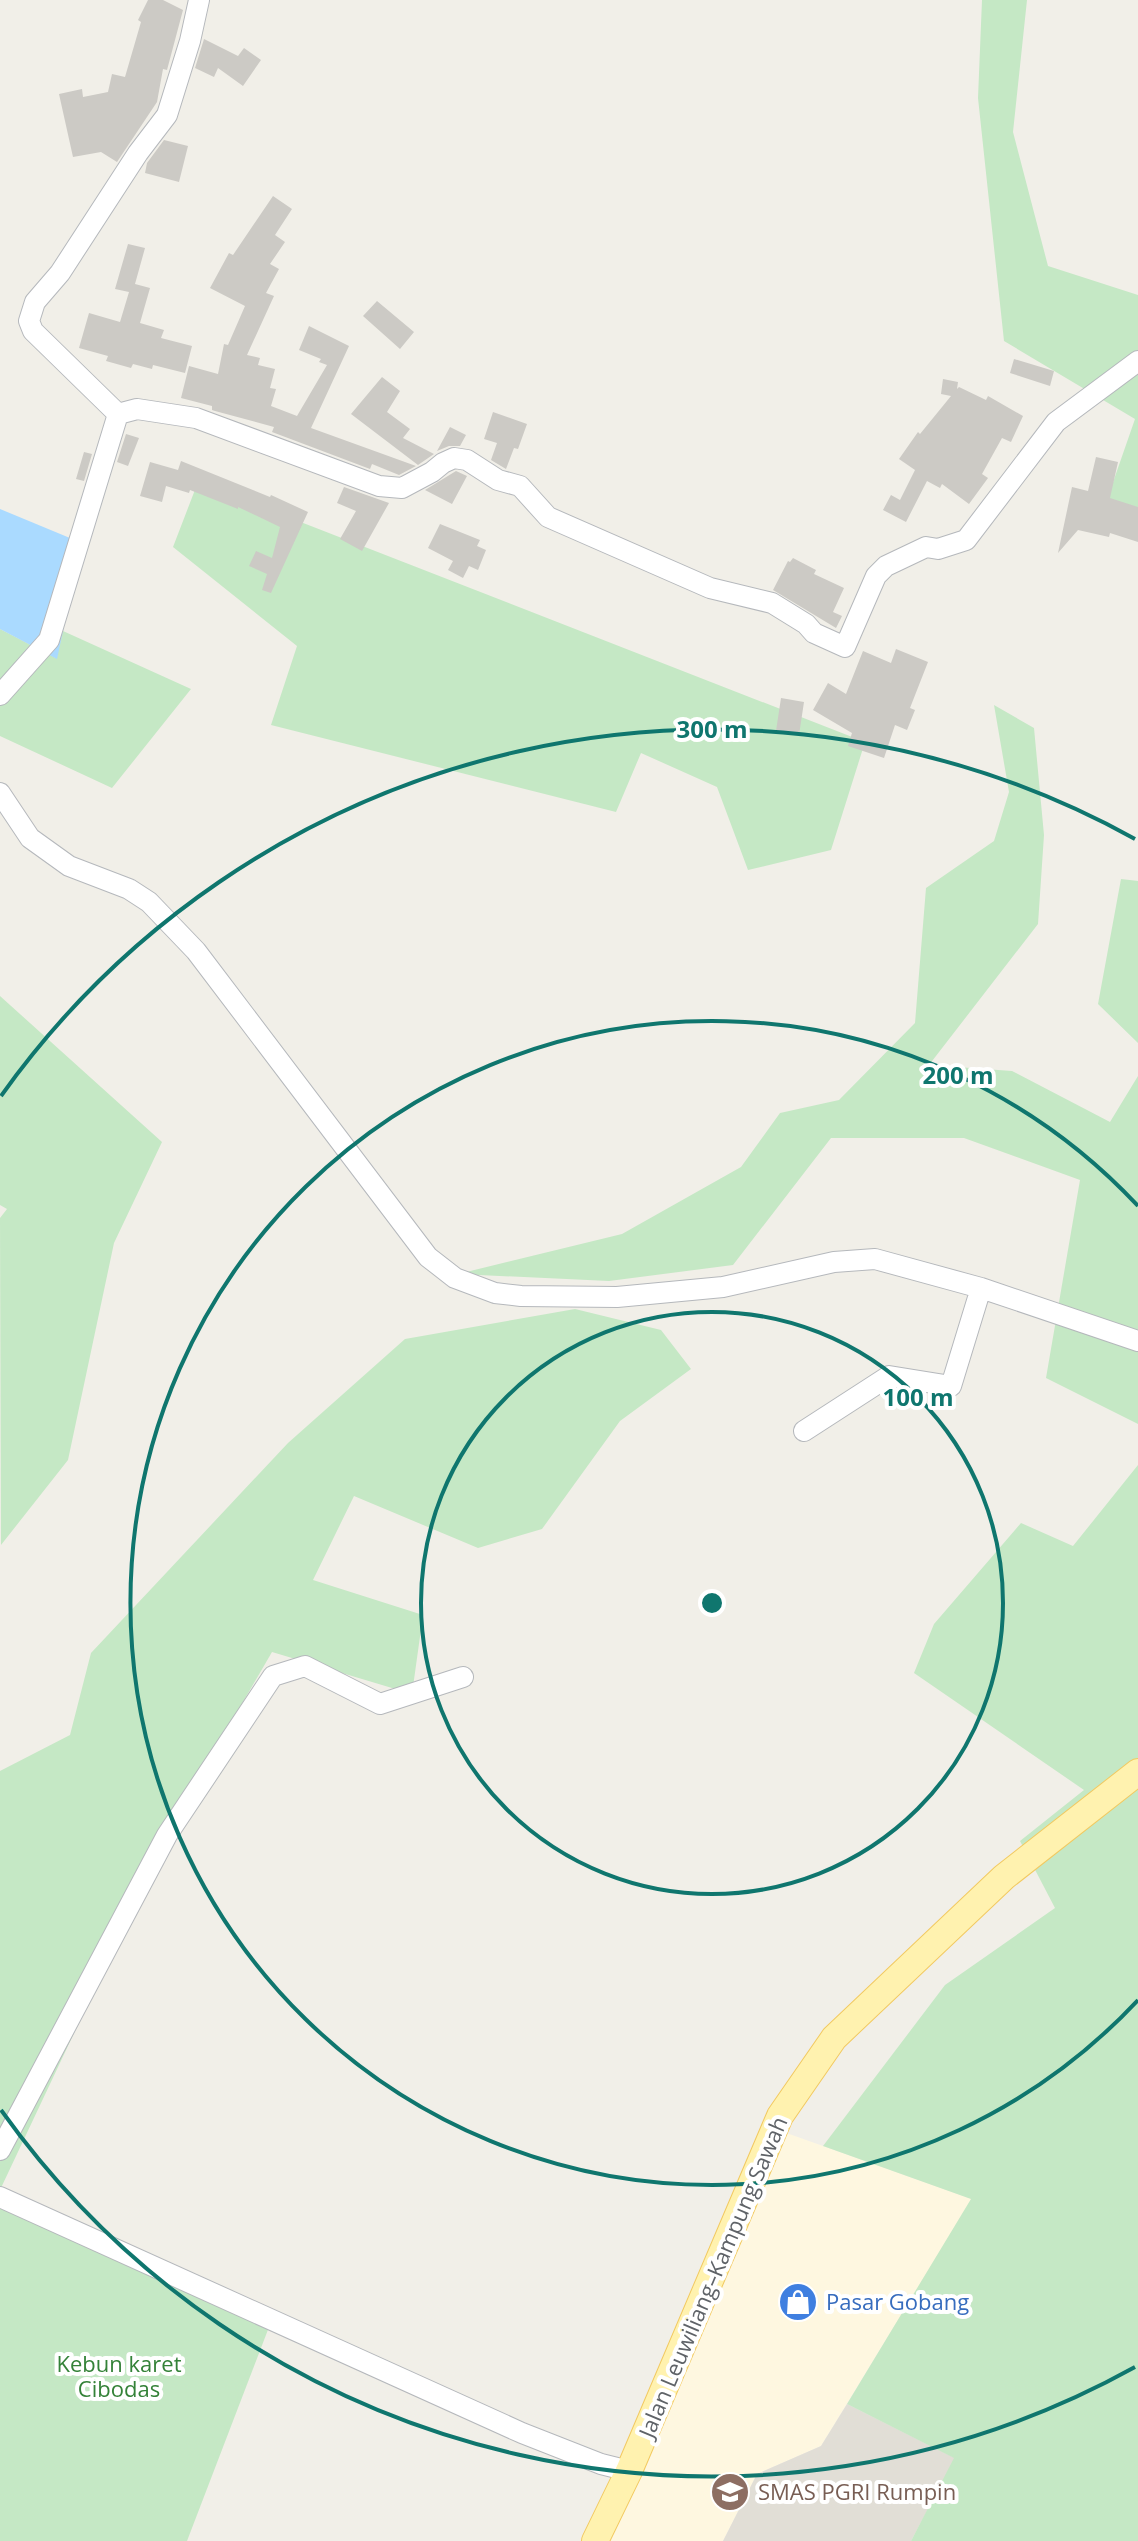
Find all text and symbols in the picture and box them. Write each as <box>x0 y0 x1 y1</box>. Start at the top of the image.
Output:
text: 300 m <box>677 712 747 745</box>
text: 200 m <box>923 1058 993 1091</box>
text: 100 m <box>883 1380 953 1413</box>
centre of rings <box>698 1589 726 1617</box>
street label: Jalan Leuwiliang–Kampung Sawah <box>630 2111 793 2444</box>
shop icon: Pasar Gobang <box>777 2281 819 2323</box>
place label: Pasar Gobang <box>826 2286 969 2316</box>
park label: Kebun karet Cibodas <box>57 2348 182 2403</box>
school or university icon: SMAS PGRI Rumpin <box>709 2471 751 2513</box>
place label: SMAS PGRI Rumpin <box>758 2476 956 2506</box>

